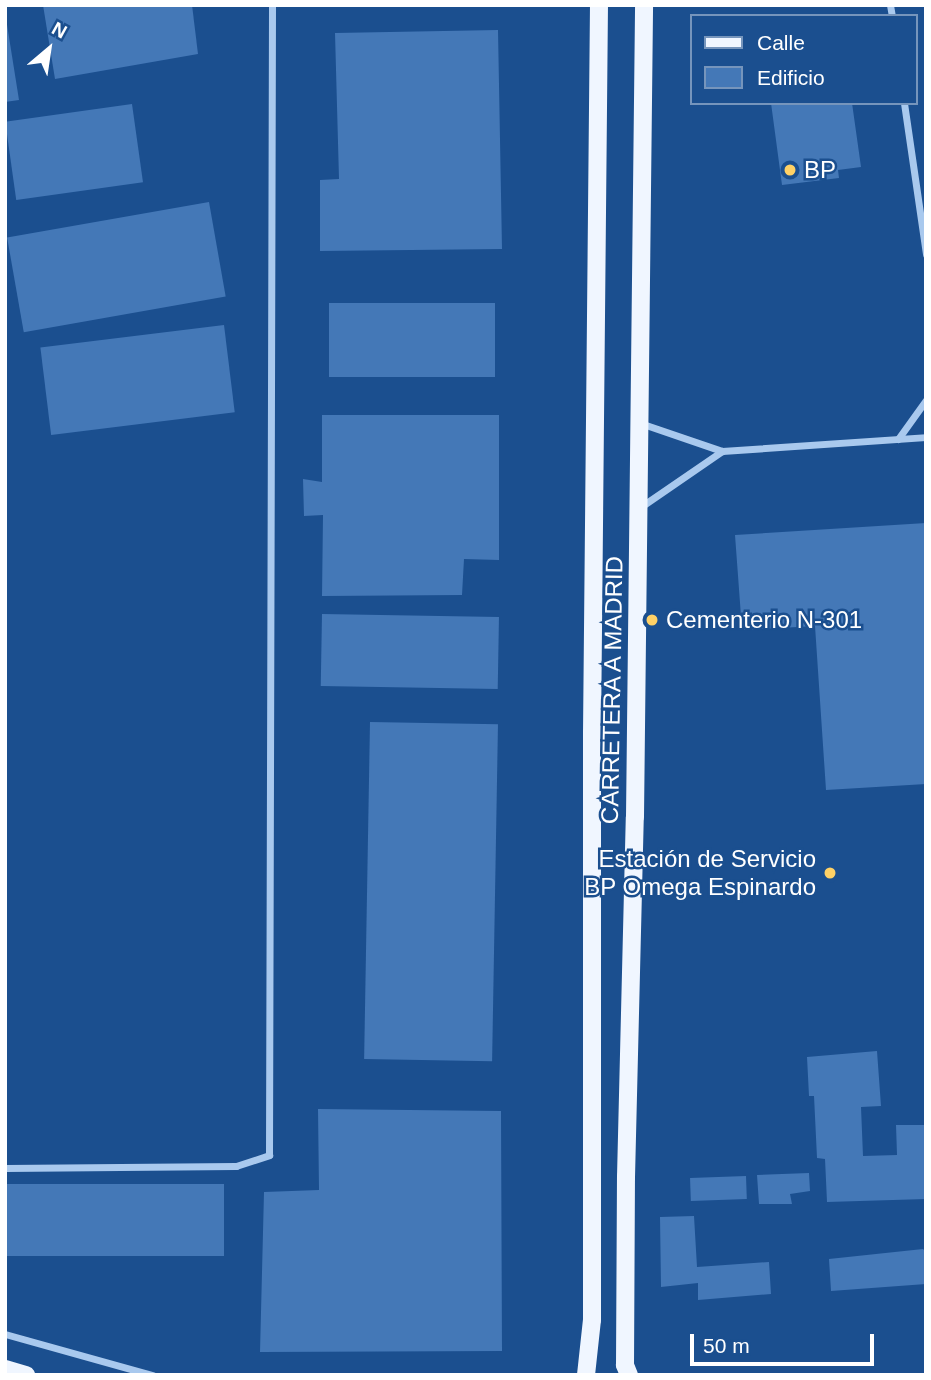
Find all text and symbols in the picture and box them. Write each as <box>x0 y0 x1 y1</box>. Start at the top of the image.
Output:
north arrow <box>14 14 84 84</box>
legend <box>690 14 917 105</box>
text: N <box>48 18 71 43</box>
text: Calle <box>757 31 805 54</box>
text: Edificio <box>757 66 825 89</box>
place label: BP <box>804 156 836 184</box>
marker: BP <box>782 162 798 178</box>
street label: CARRETERA A MADRID <box>595 554 629 826</box>
place label: Cementerio N-301 <box>666 606 862 634</box>
marker: Cementerio N-301 <box>644 612 660 628</box>
place label: Estación de Servicio BP Omega Espinardo <box>584 845 816 901</box>
marker: Estación de Servicio BP Omega Espinardo <box>822 865 838 881</box>
scale bar <box>693 1320 877 1364</box>
text: 50 m <box>703 1334 750 1357</box>

